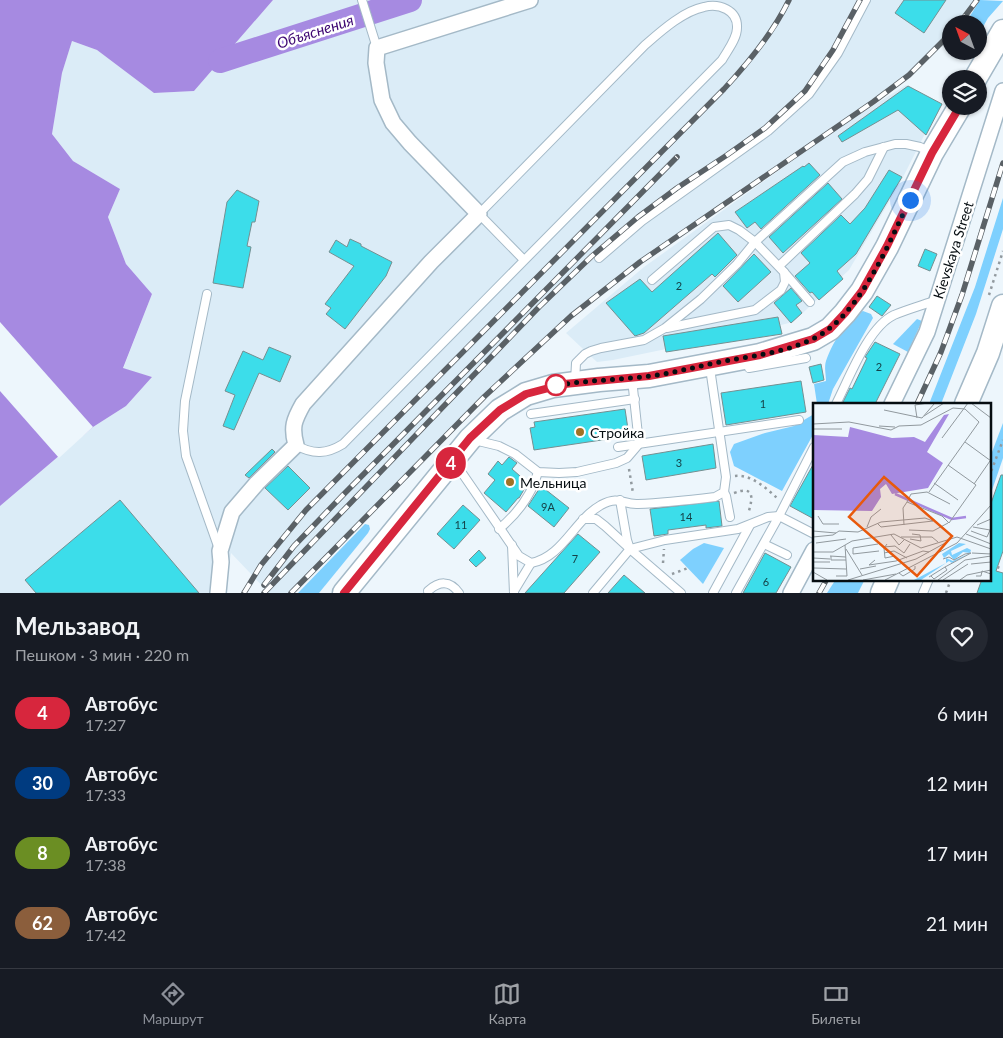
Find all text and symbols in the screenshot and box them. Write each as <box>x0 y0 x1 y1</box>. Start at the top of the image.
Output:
water label: Объяснения <box>274 10 356 52</box>
north arrow <box>942 15 988 60</box>
map controls <box>942 15 987 115</box>
button: layers <box>942 70 987 115</box>
your location <box>898 188 923 213</box>
street label: Kievskaya Street <box>929 199 977 301</box>
house number: 2 <box>676 279 682 292</box>
house number: 2 <box>876 360 882 373</box>
unlabelled marker <box>545 374 567 396</box>
house number: 1 <box>760 397 766 410</box>
inset map <box>813 403 990 580</box>
place label: Стройка <box>590 424 644 441</box>
marker: Стройка <box>574 426 586 438</box>
line badge: 4 <box>435 447 467 479</box>
text: 4 <box>446 452 456 474</box>
house number: 3 <box>676 456 682 469</box>
place label: Мельница <box>520 474 586 491</box>
marker: Мельница <box>504 476 516 488</box>
house number: 9А <box>541 500 555 513</box>
house number: 14 <box>680 510 693 523</box>
house number: 11 <box>455 518 467 531</box>
house number: 7 <box>572 552 578 565</box>
house number: 6 <box>763 575 769 588</box>
button: heart <box>936 610 988 662</box>
text: Мельзавод <box>15 611 140 640</box>
text: Пешком · 3 мин · 220 m <box>15 645 189 664</box>
text: Автобус <box>85 692 158 715</box>
text: 4 <box>37 702 48 724</box>
text: 6 мин <box>937 702 988 725</box>
text: 17:27 <box>85 715 126 734</box>
text: Автобус <box>85 762 158 785</box>
text: 30 <box>32 772 53 794</box>
text: 12 мин <box>926 772 988 795</box>
text: 17:33 <box>85 785 126 804</box>
text: Автобус <box>85 832 158 855</box>
text: 8 <box>37 842 48 864</box>
text: 17 мин <box>926 842 988 865</box>
text: 17:38 <box>85 855 126 874</box>
text: Автобус <box>85 902 158 925</box>
text: 62 <box>32 912 53 934</box>
text: 21 мин <box>926 912 988 935</box>
text: 17:42 <box>85 925 126 944</box>
tab: Маршрут <box>142 980 204 1027</box>
tab: Карта <box>488 980 526 1027</box>
tab: Билеты <box>811 980 861 1027</box>

